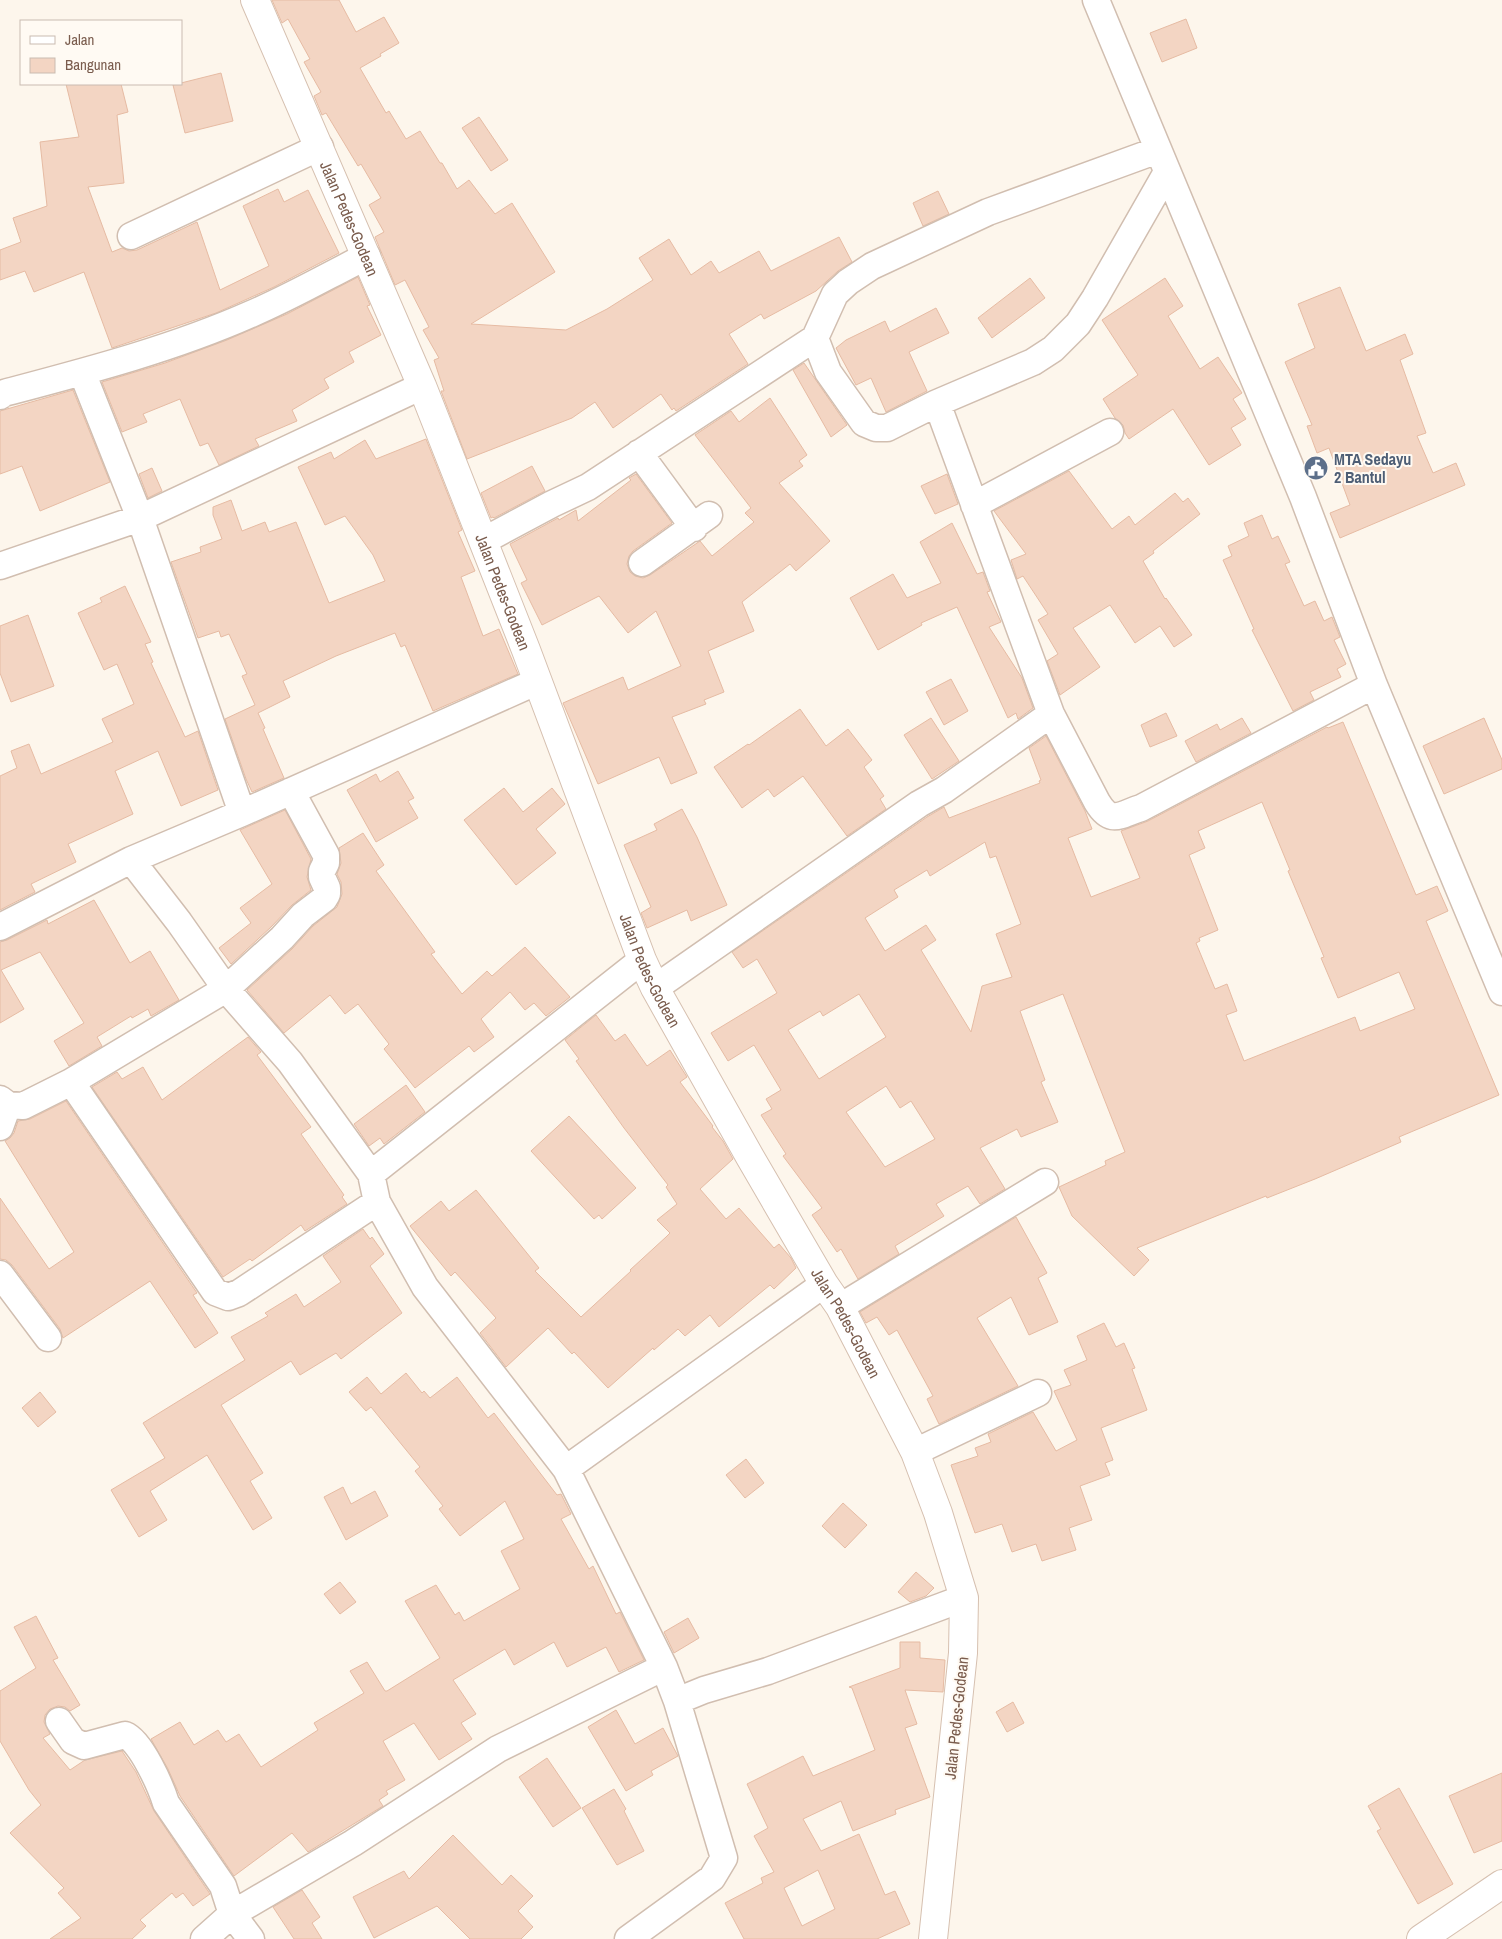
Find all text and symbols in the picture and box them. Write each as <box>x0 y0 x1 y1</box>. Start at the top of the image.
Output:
legend <box>20 20 182 85</box>
text: Jalan <box>65 29 94 50</box>
text: Bangunan <box>65 54 121 75</box>
street label: Jalan Pedes-Godean <box>315 157 384 279</box>
place label: MTA Sedayu 2 Bantul <box>1334 448 1411 488</box>
public building icon: MTA Sedayu 2 Bantul <box>1303 455 1329 481</box>
street label: Jalan Pedes-Godean <box>470 531 536 653</box>
street label: Jalan Pedes-Godean <box>615 910 686 1031</box>
street label: Jalan Pedes-Godean <box>806 1264 886 1382</box>
street label: Jalan Pedes-Godean <box>939 1656 973 1780</box>

